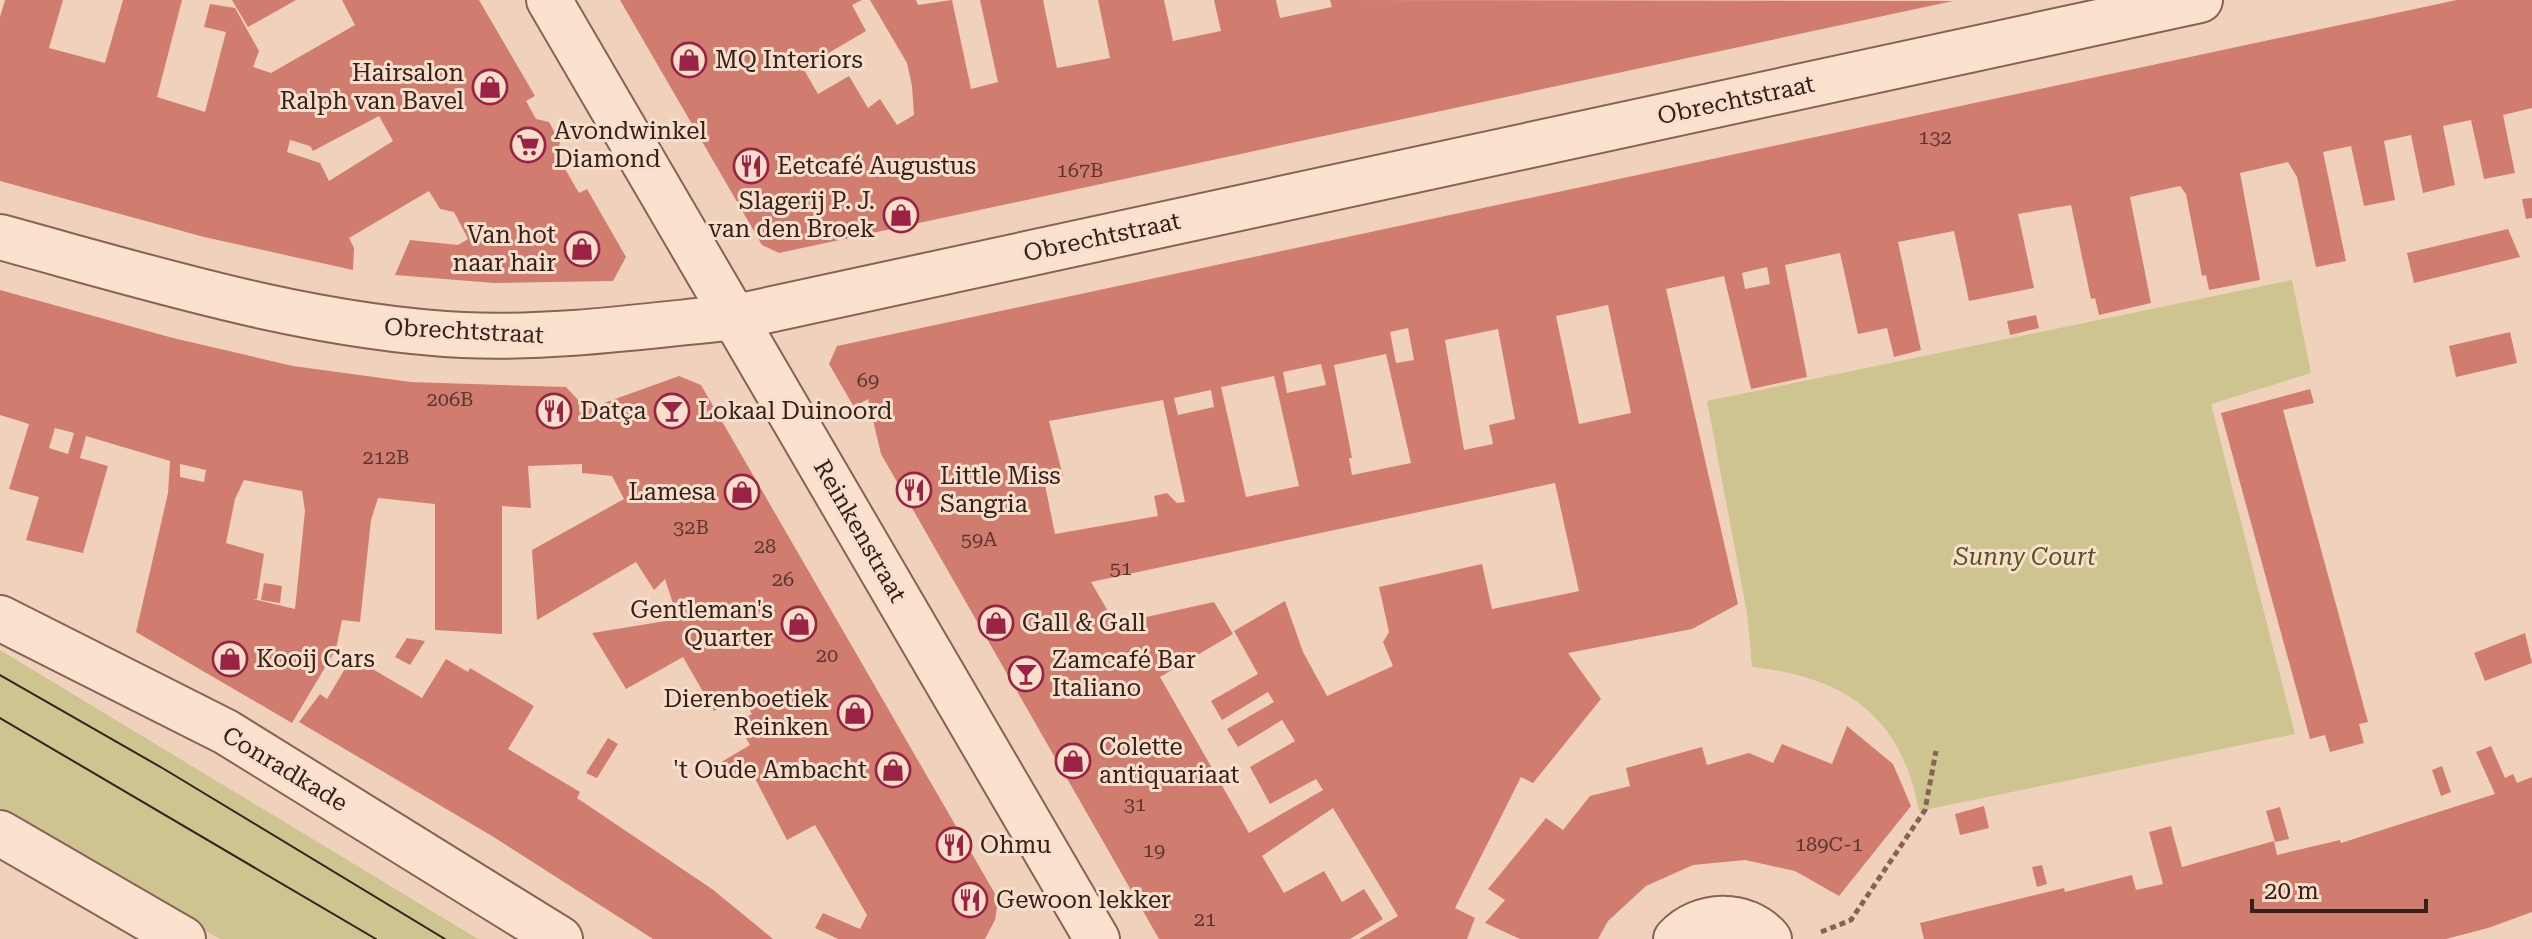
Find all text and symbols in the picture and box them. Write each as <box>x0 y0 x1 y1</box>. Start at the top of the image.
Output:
shop icon: MQ Interiors <box>670 41 708 79</box>
place label: MQ Interiors <box>715 46 863 74</box>
place label: Hairsalon Ralph van Bavel <box>280 59 464 115</box>
shop icon: Hairsalon Ralph van Bavel <box>471 68 509 106</box>
street label: Obrechtstraat <box>1655 70 1817 130</box>
place label: Avondwinkel Diamond <box>554 117 707 173</box>
house number: 132 <box>1918 125 1952 149</box>
supermarket icon: Avondwinkel Diamond <box>509 126 547 164</box>
restaurant icon: Eetcafé Augustus <box>732 147 770 185</box>
place label: Eetcafé Augustus <box>777 152 976 180</box>
house number: 167B <box>1057 158 1103 182</box>
place label: Slagerij P. J. van den Broek <box>708 187 875 243</box>
shop icon: Slagerij P. J. van den Broek <box>882 196 920 234</box>
street label: Obrechtstraat <box>1021 207 1183 267</box>
place label: Van hot naar hair <box>453 221 556 277</box>
shop icon: Van hot naar hair <box>563 230 601 268</box>
street label: Obrechtstraat <box>383 313 545 349</box>
house number: 69 <box>857 368 879 392</box>
house number: 206B <box>427 387 473 411</box>
restaurant icon: Datça <box>535 392 573 430</box>
bar icon: Lokaal Duinoord <box>653 392 691 430</box>
place label: Datça <box>580 397 646 425</box>
place label: Lokaal Duinoord <box>698 397 893 425</box>
house number: 212B <box>363 445 409 469</box>
street label: Reinkenstraat <box>808 455 912 607</box>
place label: Little Miss Sangria <box>940 462 1061 518</box>
restaurant icon: Little Miss Sangria <box>895 471 933 509</box>
shop icon: Lamesa <box>723 473 761 511</box>
place label: Lamesa <box>629 478 716 506</box>
house number: 32B <box>673 515 709 539</box>
house number: 59A <box>961 527 997 551</box>
house number: 28 <box>754 534 776 558</box>
park label: Sunny Court <box>1953 543 2096 571</box>
house number: 51 <box>1110 556 1132 580</box>
house number: 26 <box>772 567 794 591</box>
place label: Gentleman's Quarter <box>630 596 773 652</box>
shop icon: Gall & Gall <box>977 604 1015 642</box>
shop icon: Gentleman's Quarter <box>780 605 818 643</box>
place label: Gall & Gall <box>1022 609 1146 637</box>
shop icon: Kooij Cars <box>211 640 249 678</box>
house number: 20 <box>816 643 838 667</box>
place label: Kooij Cars <box>256 645 375 673</box>
place label: Zamcafé Bar Italiano <box>1052 646 1196 702</box>
bar icon: Zamcafé Bar Italiano <box>1007 655 1045 693</box>
place label: Dierenboetiek Reinken <box>664 685 829 741</box>
shop icon: Dierenboetiek Reinken <box>836 694 874 732</box>
street label: Conradkade <box>217 721 353 817</box>
place label: Colette antiquariaat <box>1099 733 1239 789</box>
shop icon: Colette antiquariaat <box>1054 742 1092 780</box>
shop icon: 't Oude Ambacht <box>874 751 912 789</box>
place label: 't Oude Ambacht <box>673 756 867 784</box>
house number: 31 <box>1124 792 1146 816</box>
restaurant icon: Ohmu <box>935 826 973 864</box>
place label: Ohmu <box>980 831 1051 859</box>
house number: 189C-1 <box>1795 832 1863 856</box>
house number: 19 <box>1143 838 1165 862</box>
scale bar <box>2252 863 2426 913</box>
text: 20 m <box>2264 877 2319 905</box>
restaurant icon: Gewoon lekker <box>951 881 989 919</box>
place label: Gewoon lekker <box>996 886 1171 914</box>
house number: 21 <box>1194 907 1216 931</box>

